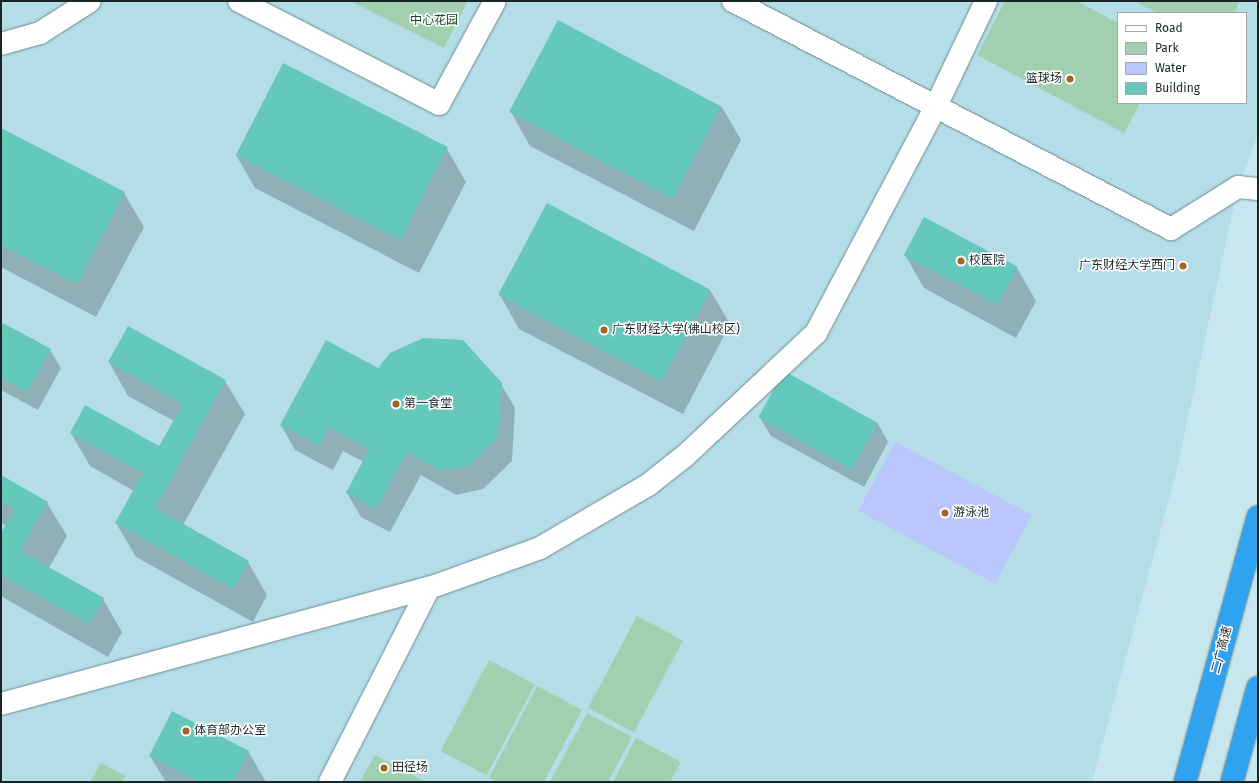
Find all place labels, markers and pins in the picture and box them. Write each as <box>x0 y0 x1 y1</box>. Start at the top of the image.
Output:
place label: 篮球场 <box>1026 72 1062 86</box>
marker: 篮球场 <box>1065 74 1075 84</box>
place label: 校医院 <box>969 254 1005 268</box>
marker: 校医院 <box>956 256 966 266</box>
place label: 广东财经大学西门 <box>1079 259 1175 273</box>
marker: 广东财经大学西门 <box>1178 261 1188 271</box>
place label: 广东财经大学(佛山校区) <box>612 323 740 337</box>
marker: 广东财经大学(佛山校区) <box>599 325 609 335</box>
place label: 第一食堂 <box>404 397 452 411</box>
marker: 第一食堂 <box>391 399 401 409</box>
place label: 游泳池 <box>953 506 989 520</box>
marker: 游泳池 <box>940 508 950 518</box>
place label: 体育部办公室 <box>194 724 266 738</box>
marker: 体育部办公室 <box>181 726 191 736</box>
place label: 田径场 <box>392 761 428 775</box>
marker: 田径场 <box>379 763 389 773</box>

